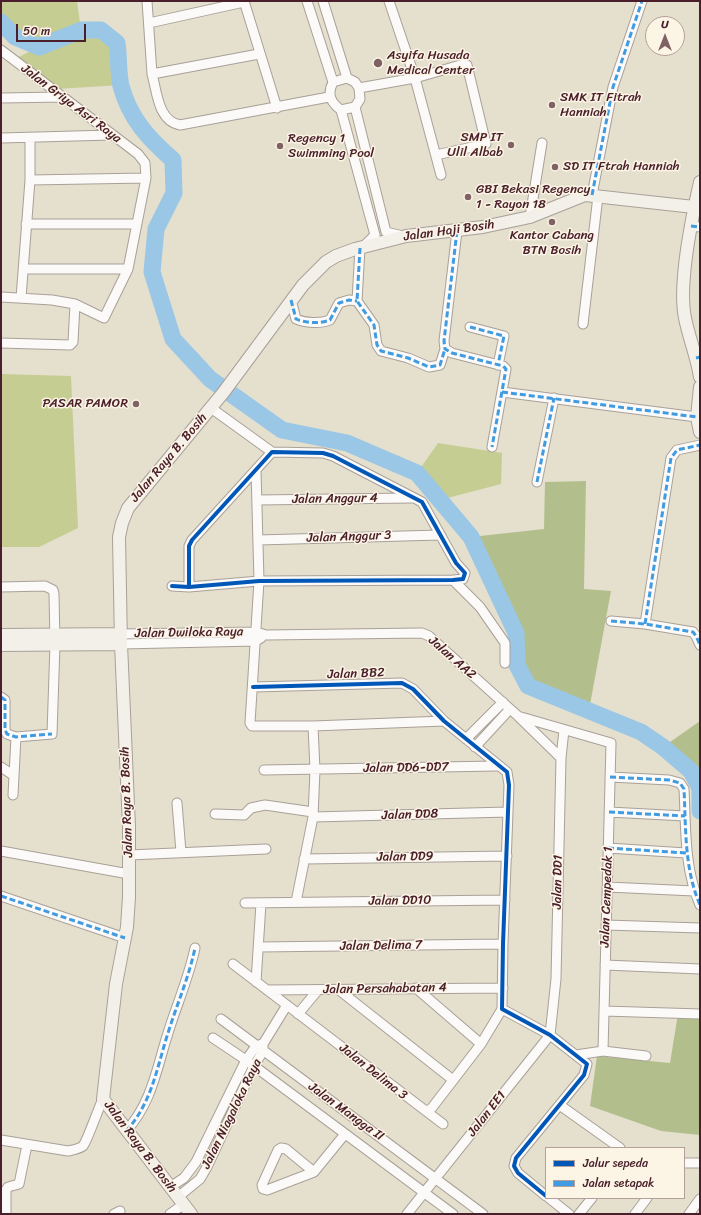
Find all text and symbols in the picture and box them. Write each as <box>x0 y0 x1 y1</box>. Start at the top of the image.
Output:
text: U <box>661 15 669 34</box>
scale bar <box>18 16 88 42</box>
north arrow <box>645 16 685 56</box>
text: 50 m <box>23 20 50 42</box>
place label: Asyifa Husada Medical Center <box>387 48 474 79</box>
marker: Asyifa Husada Medical Center <box>372 57 384 69</box>
street label: Jalan Griya Asri Raya <box>18 61 124 147</box>
place label: SMK IT Fitrah Hanniah <box>560 90 641 121</box>
marker: SMK IT Fitrah Hanniah <box>547 100 557 110</box>
place label: SMP IT Ulil Albab <box>447 130 503 161</box>
place label: Regency 1 Swimming Pool <box>288 131 374 162</box>
marker: SMP IT Ulil Albab <box>506 140 516 150</box>
marker: Regency 1 Swimming Pool <box>275 141 285 151</box>
place label: SD IT Ftrah Hanniah <box>563 159 680 175</box>
marker: SD IT Ftrah Hanniah <box>550 162 560 172</box>
place label: GBI Bekasi Regency 1 - Rayon 18 <box>476 182 590 213</box>
marker: GBI Bekasi Regency 1 - Rayon 18 <box>463 192 473 202</box>
street label: Jalan Haji Bosih <box>403 217 495 245</box>
marker: Kantor Cabang BTN Bosih <box>547 217 557 227</box>
place label: Kantor Cabang BTN Bosih <box>510 228 594 259</box>
place label: PASAR PAMOR <box>42 396 128 412</box>
marker: PASAR PAMOR <box>131 399 141 409</box>
street label: Jalan Raya B. Bosih <box>127 410 211 506</box>
street label: Jalan Anggur 4 <box>292 490 378 508</box>
street label: Jalan Anggur 3 <box>306 528 392 546</box>
street label: Jalan Dwiloka Raya <box>135 624 243 642</box>
street label: Jalan AA2 <box>425 633 479 683</box>
street label: Jalan BB2 <box>327 665 385 683</box>
street label: Jalan Raya B. Bosih <box>117 746 137 858</box>
street label: Jalan DD6-DD7 <box>363 759 449 777</box>
street label: Jalan DD8 <box>381 806 439 824</box>
street label: Jalan Cempedak 1 <box>597 846 617 948</box>
street label: Jalan DD9 <box>376 849 434 865</box>
street label: Jalan DD1 <box>550 855 566 909</box>
street label: Jalan DD10 <box>369 893 431 909</box>
street label: Jalan Delima 7 <box>340 937 422 955</box>
street label: Jalan Persahabatan 4 <box>323 980 447 998</box>
street label: Jalan Delima 3 <box>336 1041 410 1103</box>
street label: Jalan Niagaloka Raya <box>199 1057 265 1171</box>
street label: Jalan Mangga II <box>305 1079 387 1145</box>
street label: Jalan EE1 <box>464 1088 510 1140</box>
street label: Jalan Raya B. Bosih <box>100 1098 180 1196</box>
legend <box>545 1147 685 1199</box>
text: Jalur sepeda <box>583 1152 648 1174</box>
text: Jalan setapak <box>583 1172 654 1194</box>

